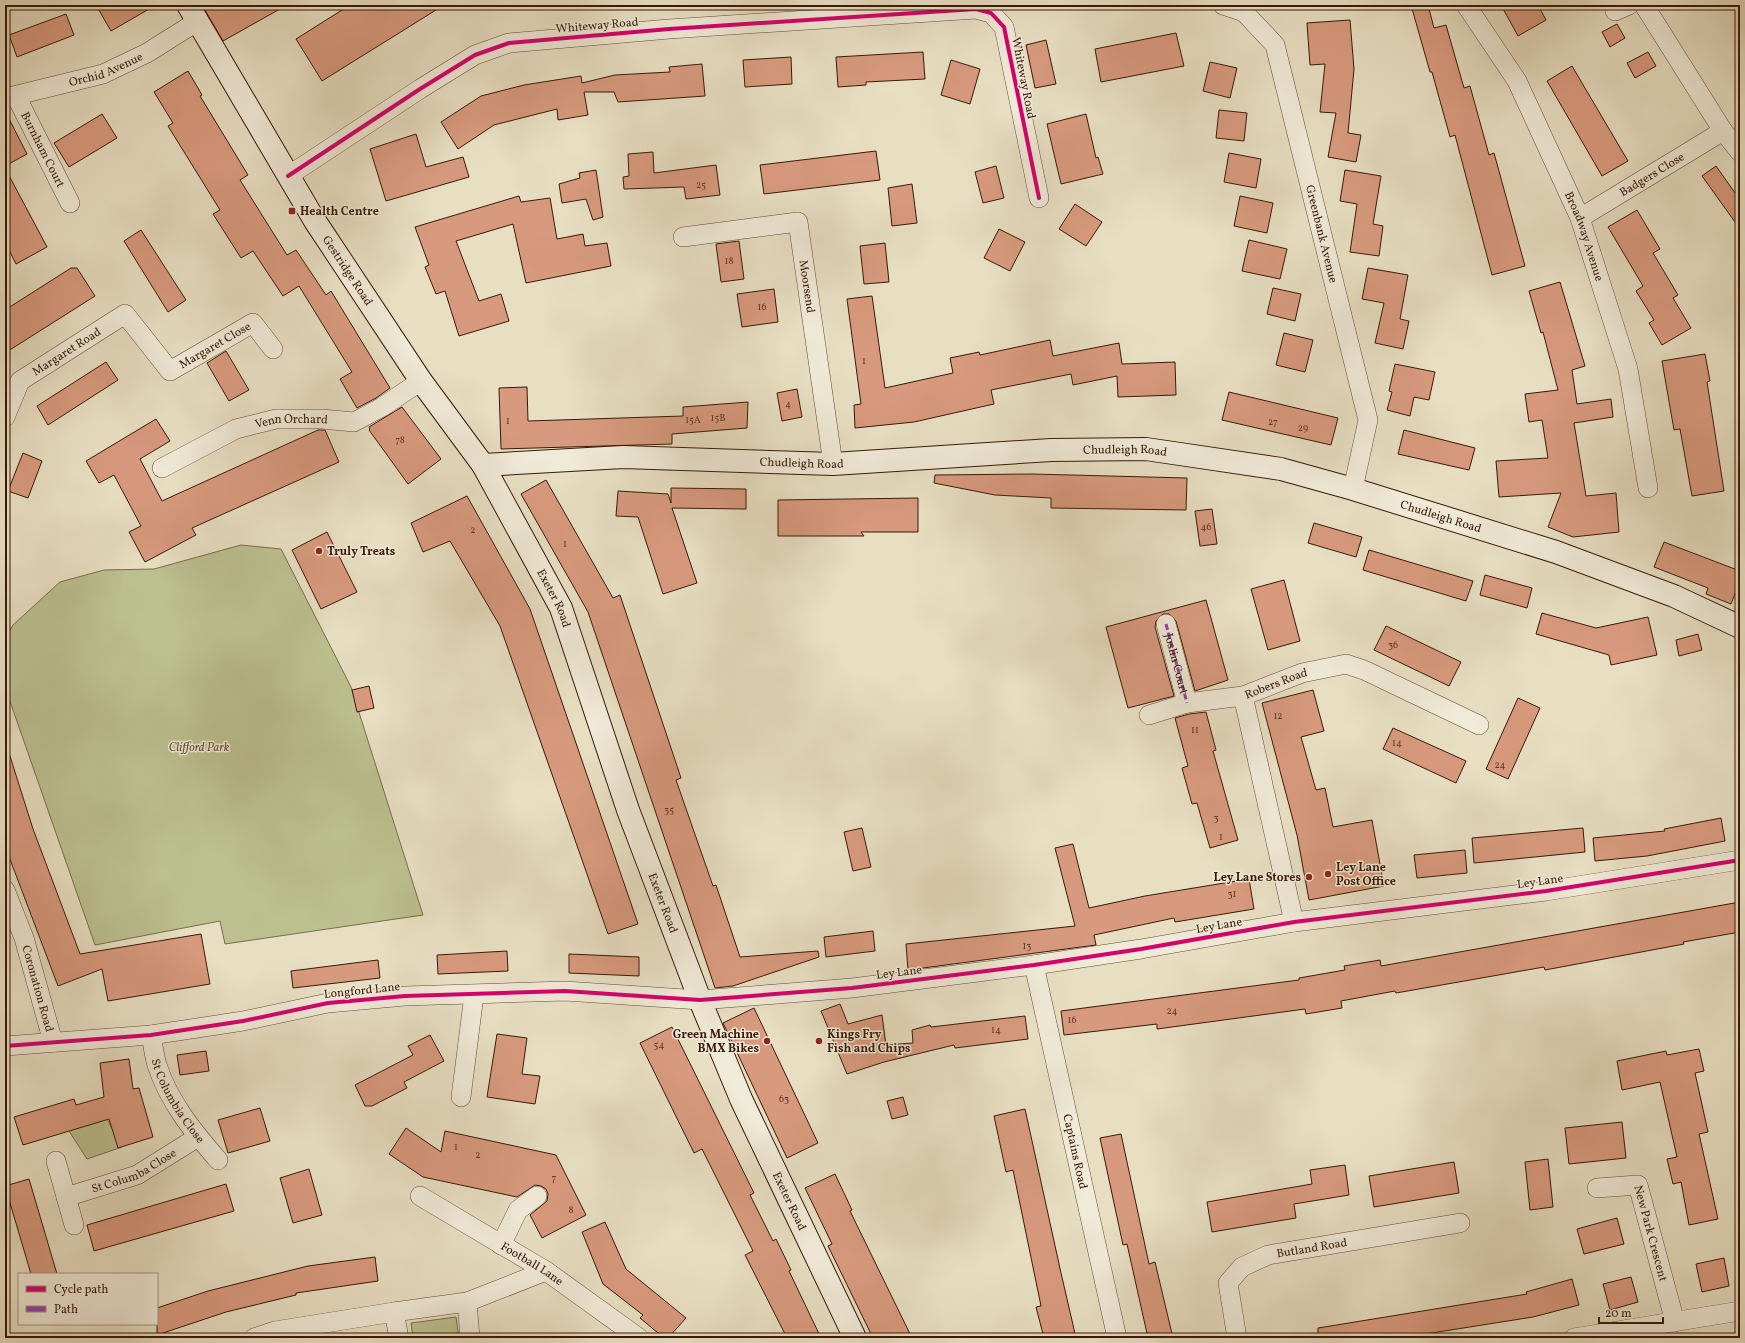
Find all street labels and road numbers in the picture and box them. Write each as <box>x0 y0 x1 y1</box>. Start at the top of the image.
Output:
street label: Whiteway Road <box>555 14 639 38</box>
street label: Whiteway Road <box>1007 36 1039 121</box>
street label: Orchid Avenue <box>67 49 146 91</box>
street label: Burnham Court <box>16 109 68 191</box>
street label: Badgers Close <box>1617 149 1688 201</box>
street label: Greenbank Avenue <box>1301 183 1341 285</box>
street label: Broadway Avenue <box>1560 189 1607 284</box>
street label: Gestridge Road <box>318 233 376 309</box>
street label: Moorsend <box>795 259 818 314</box>
street label: Margaret Close <box>177 319 254 373</box>
street label: Margaret Road <box>29 324 105 380</box>
street label: Venn Orchard <box>253 412 329 433</box>
street label: Chudleigh Road <box>1083 442 1168 461</box>
street label: Chudleigh Road <box>759 455 845 473</box>
street label: Chudleigh Road <box>1398 497 1483 537</box>
street label: Exeter Road <box>532 567 574 630</box>
street label: Joslin Court <box>1160 632 1191 696</box>
street label: Robers Road <box>1243 665 1309 704</box>
street label: Exeter Road <box>644 871 681 936</box>
street label: Ley Lane <box>1516 871 1565 893</box>
street label: Ley Lane <box>1195 914 1244 938</box>
street label: Coronation Road <box>17 943 57 1034</box>
street label: Ley Lane <box>875 962 923 984</box>
street label: Longford Lane <box>323 979 401 1003</box>
street label: St Columbia Close <box>147 1057 208 1147</box>
street label: Captains Road <box>1058 1113 1091 1191</box>
street label: St Columba Close <box>90 1145 180 1198</box>
street label: Exeter Road <box>768 1169 810 1234</box>
street label: New Park Crescent <box>1629 1184 1671 1283</box>
street label: Butland Road <box>1275 1235 1349 1262</box>
street label: Football Lane <box>498 1239 566 1290</box>

